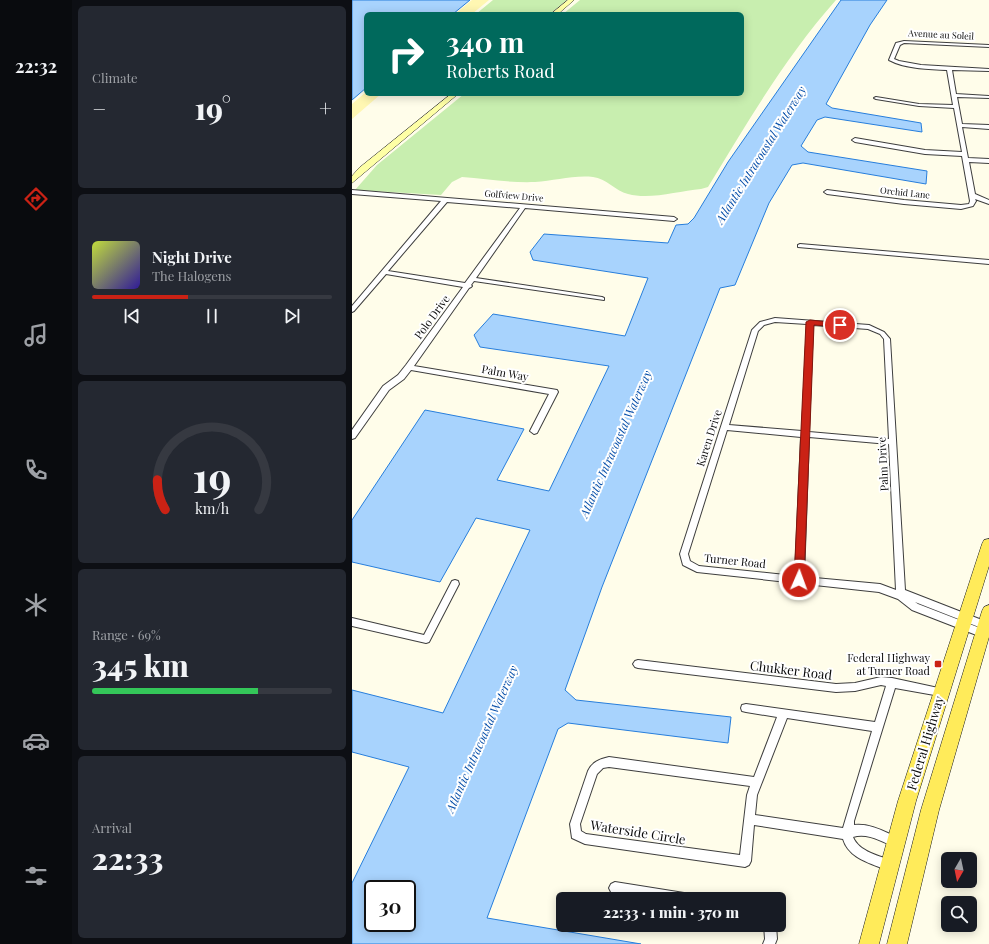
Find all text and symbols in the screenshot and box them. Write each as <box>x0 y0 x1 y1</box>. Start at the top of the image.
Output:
text: 340 m <box>446 23 524 60</box>
street label: Avenue au Soleil <box>907 26 975 42</box>
icon: right <box>380 28 432 80</box>
text: 22:32 <box>15 54 57 78</box>
text: Roberts Road <box>446 59 555 83</box>
text: Climate <box>92 69 138 86</box>
water label: Atlantic Intracoastal Waterway <box>710 82 809 228</box>
text: 19° <box>194 88 231 128</box>
text: − <box>92 93 106 123</box>
text: + <box>319 93 332 123</box>
street label: Orchid Lane <box>880 183 931 201</box>
icon: directions <box>22 185 50 213</box>
street label: Golfview Drive <box>484 186 545 204</box>
text: Night Drive <box>152 247 232 267</box>
text: The Halogens <box>152 267 231 284</box>
street label: Polo Drive <box>411 291 453 342</box>
icon: previous <box>121 305 143 327</box>
icon: pause <box>201 305 223 327</box>
icon: next <box>281 305 303 327</box>
pin <box>823 308 857 342</box>
icon: arrive <box>829 314 851 336</box>
icon: music <box>22 321 50 349</box>
street label: Palm Way <box>480 361 530 384</box>
water label: Atlantic Intracoastal Waterway <box>575 367 655 521</box>
street label: Karen Drive <box>692 407 725 468</box>
street label: Palm Drive <box>874 436 891 492</box>
text: 19 <box>193 448 231 503</box>
icon: phone <box>22 456 50 484</box>
text: km/h <box>195 499 230 518</box>
street label: Turner Road <box>703 550 767 571</box>
position arrow <box>778 559 820 601</box>
icon: climate <box>22 591 50 619</box>
text: Range · 69% <box>92 626 161 643</box>
text: 345 km <box>92 645 189 685</box>
place label: Federal Highway at Turner Road <box>847 650 931 678</box>
street label: Chukker Road <box>749 656 834 683</box>
marker: Federal Highway at Turner Road <box>933 659 943 669</box>
water label: Atlantic Intracoastal Waterway <box>441 662 521 816</box>
street label: Federal Highway <box>902 693 947 792</box>
icon: car <box>22 727 50 755</box>
street label: Waterside Circle <box>588 815 687 847</box>
text: Arrival <box>92 819 132 836</box>
text: 22:33 <box>92 838 163 878</box>
north arrow <box>941 852 977 888</box>
map controls <box>941 852 977 932</box>
icon: filters <box>22 862 50 890</box>
speed limit sign: 30 <box>364 880 416 932</box>
button: search <box>941 896 977 932</box>
text: 22:33 · 1 min · 370 m <box>603 902 739 922</box>

